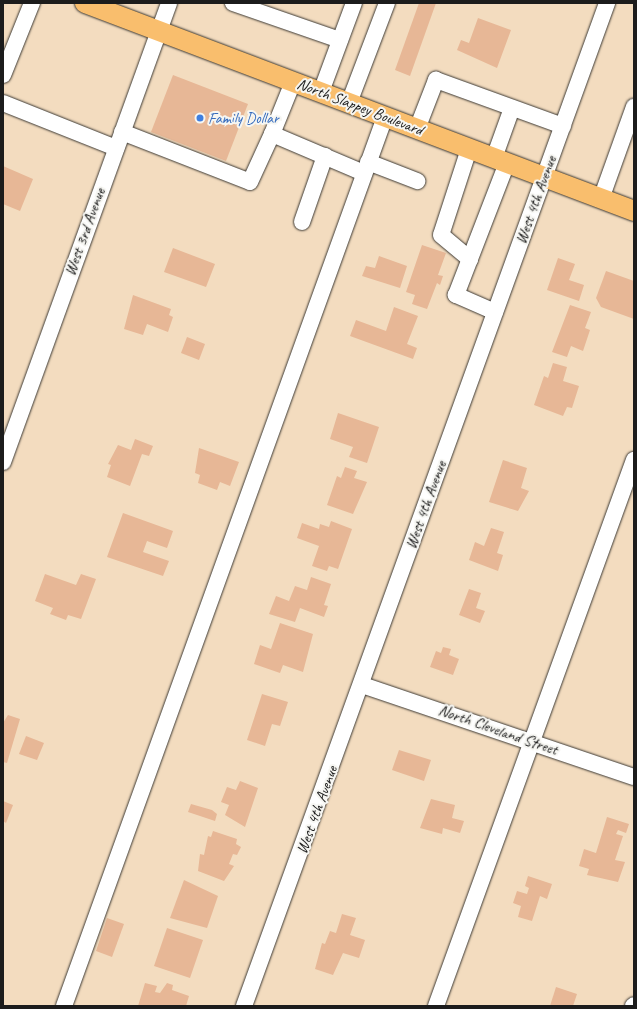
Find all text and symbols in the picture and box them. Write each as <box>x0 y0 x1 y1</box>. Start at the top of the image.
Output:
street label: North Slappey Boulevard <box>294 74 426 140</box>
place label: Family Dollar <box>208 108 278 128</box>
marker: Family Dollar <box>195 113 205 123</box>
street label: West 4th Avenue <box>511 154 561 246</box>
street label: West 3rd Avenue <box>60 186 110 278</box>
street label: West 4th Avenue <box>401 459 451 551</box>
street label: North Cleveland Street <box>436 701 560 759</box>
street label: West 4th Avenue <box>292 764 342 856</box>

